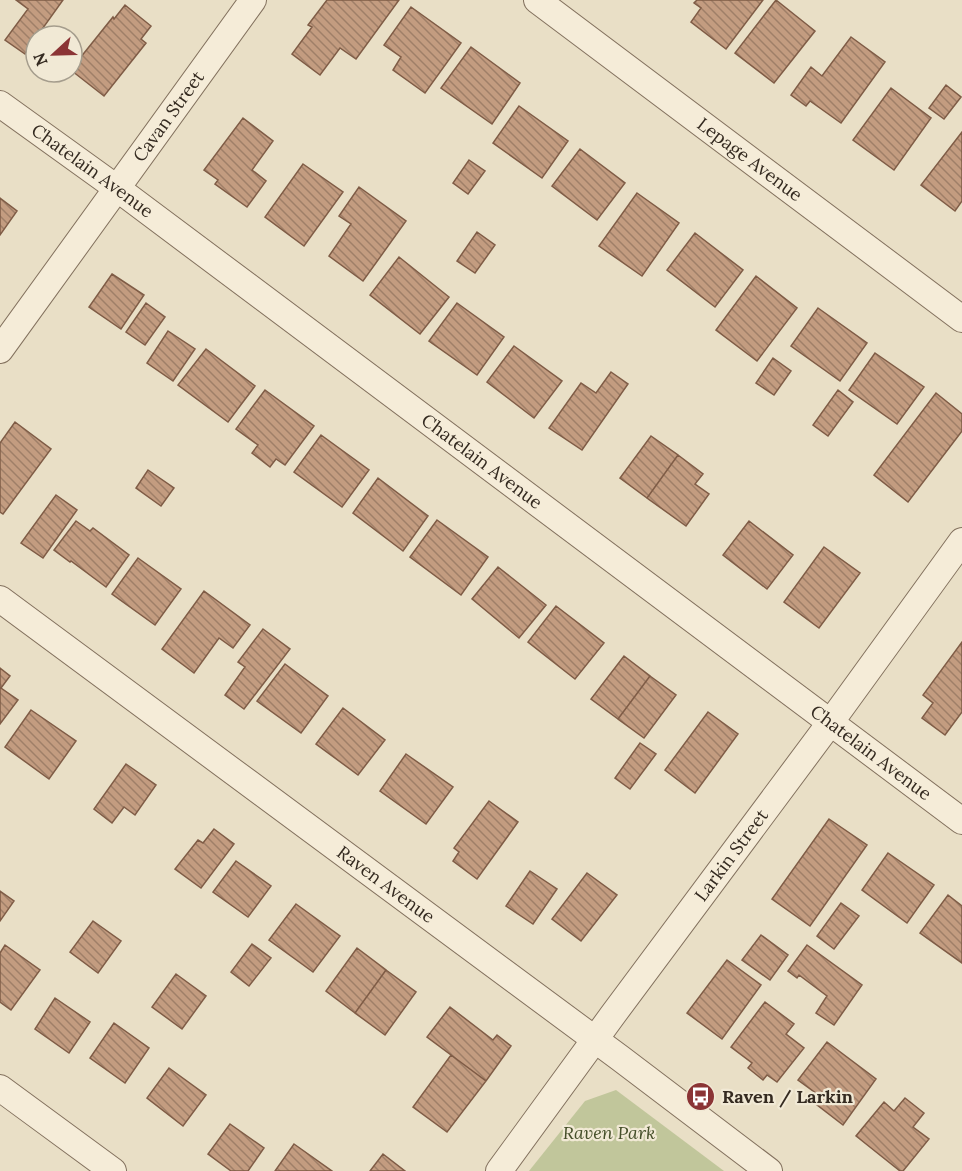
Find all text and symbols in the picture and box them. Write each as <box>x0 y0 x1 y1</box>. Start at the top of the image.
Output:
north arrow <box>24 24 84 84</box>
text: N <box>29 50 52 69</box>
street label: Cavan Street <box>128 66 209 166</box>
street label: Lepage Avenue <box>693 112 807 206</box>
street label: Chatelain Avenue <box>27 118 158 223</box>
street label: Chatelain Avenue <box>417 408 547 514</box>
street label: Chatelain Avenue <box>806 700 936 805</box>
street label: Larkin Street <box>689 804 773 906</box>
street label: Raven Avenue <box>333 840 440 928</box>
bus stop icon: Raven / Larkin <box>685 1081 717 1113</box>
place label: Raven / Larkin <box>722 1085 854 1108</box>
park label: Raven Park <box>563 1121 655 1144</box>

